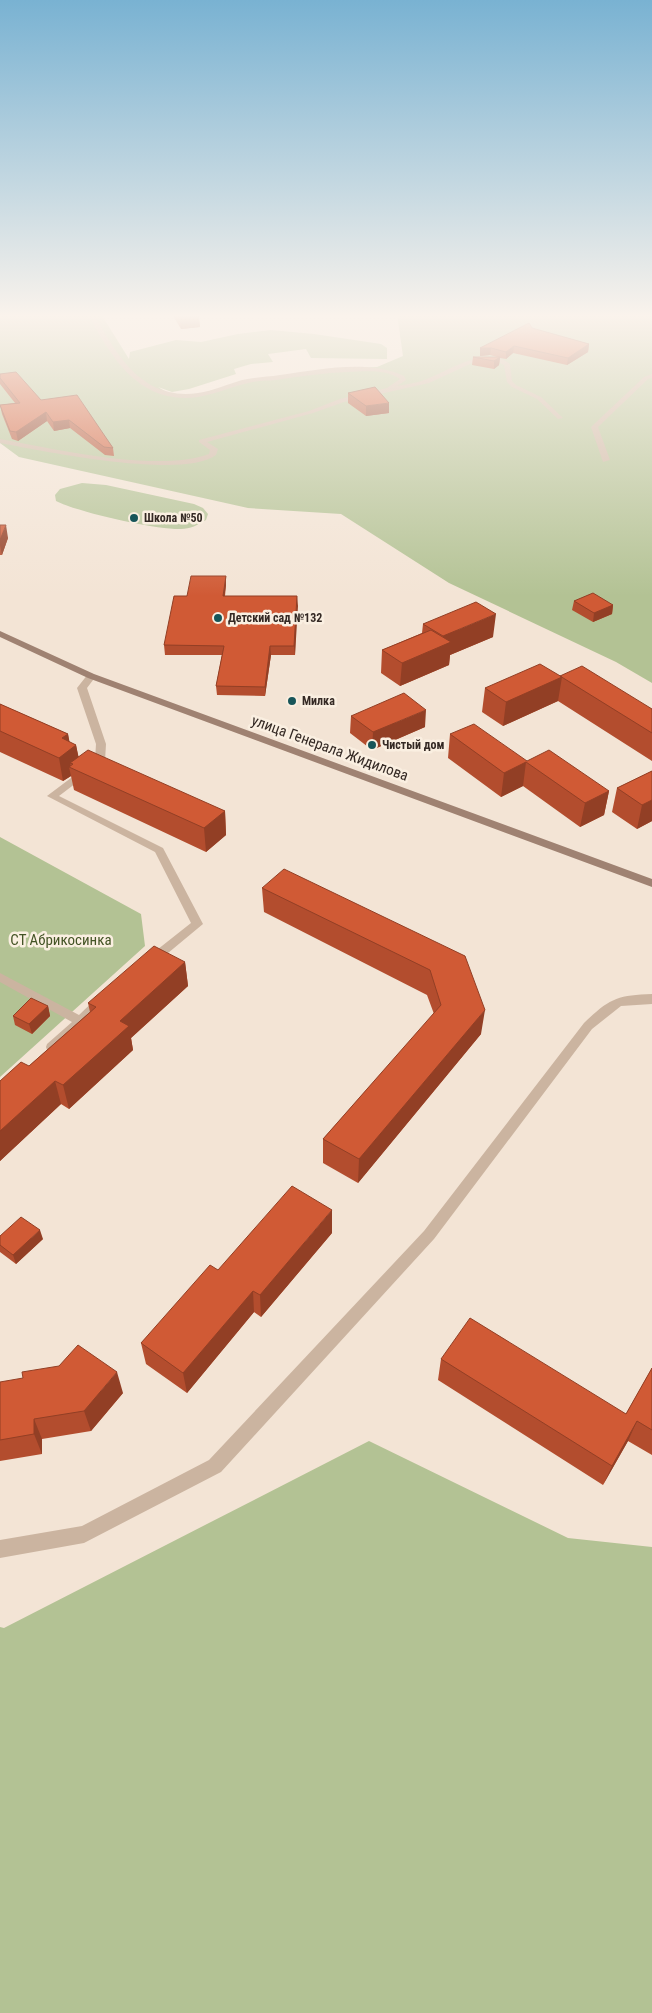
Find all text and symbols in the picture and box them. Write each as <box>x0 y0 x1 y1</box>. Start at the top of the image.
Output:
place label: Школа №50 <box>144 511 203 525</box>
marker: Школа №50 <box>128 512 140 524</box>
place label: Детский сад №132 <box>228 611 322 625</box>
marker: Детский сад №132 <box>212 612 224 624</box>
place label: Милка <box>302 694 335 708</box>
marker: Милка <box>286 695 298 707</box>
street label: улица Генерала Жидилова <box>249 711 411 785</box>
place label: Чистый дом <box>382 738 445 752</box>
marker: Чистый дом <box>366 739 378 751</box>
park label: СТ Абрикосинка <box>10 931 112 949</box>

